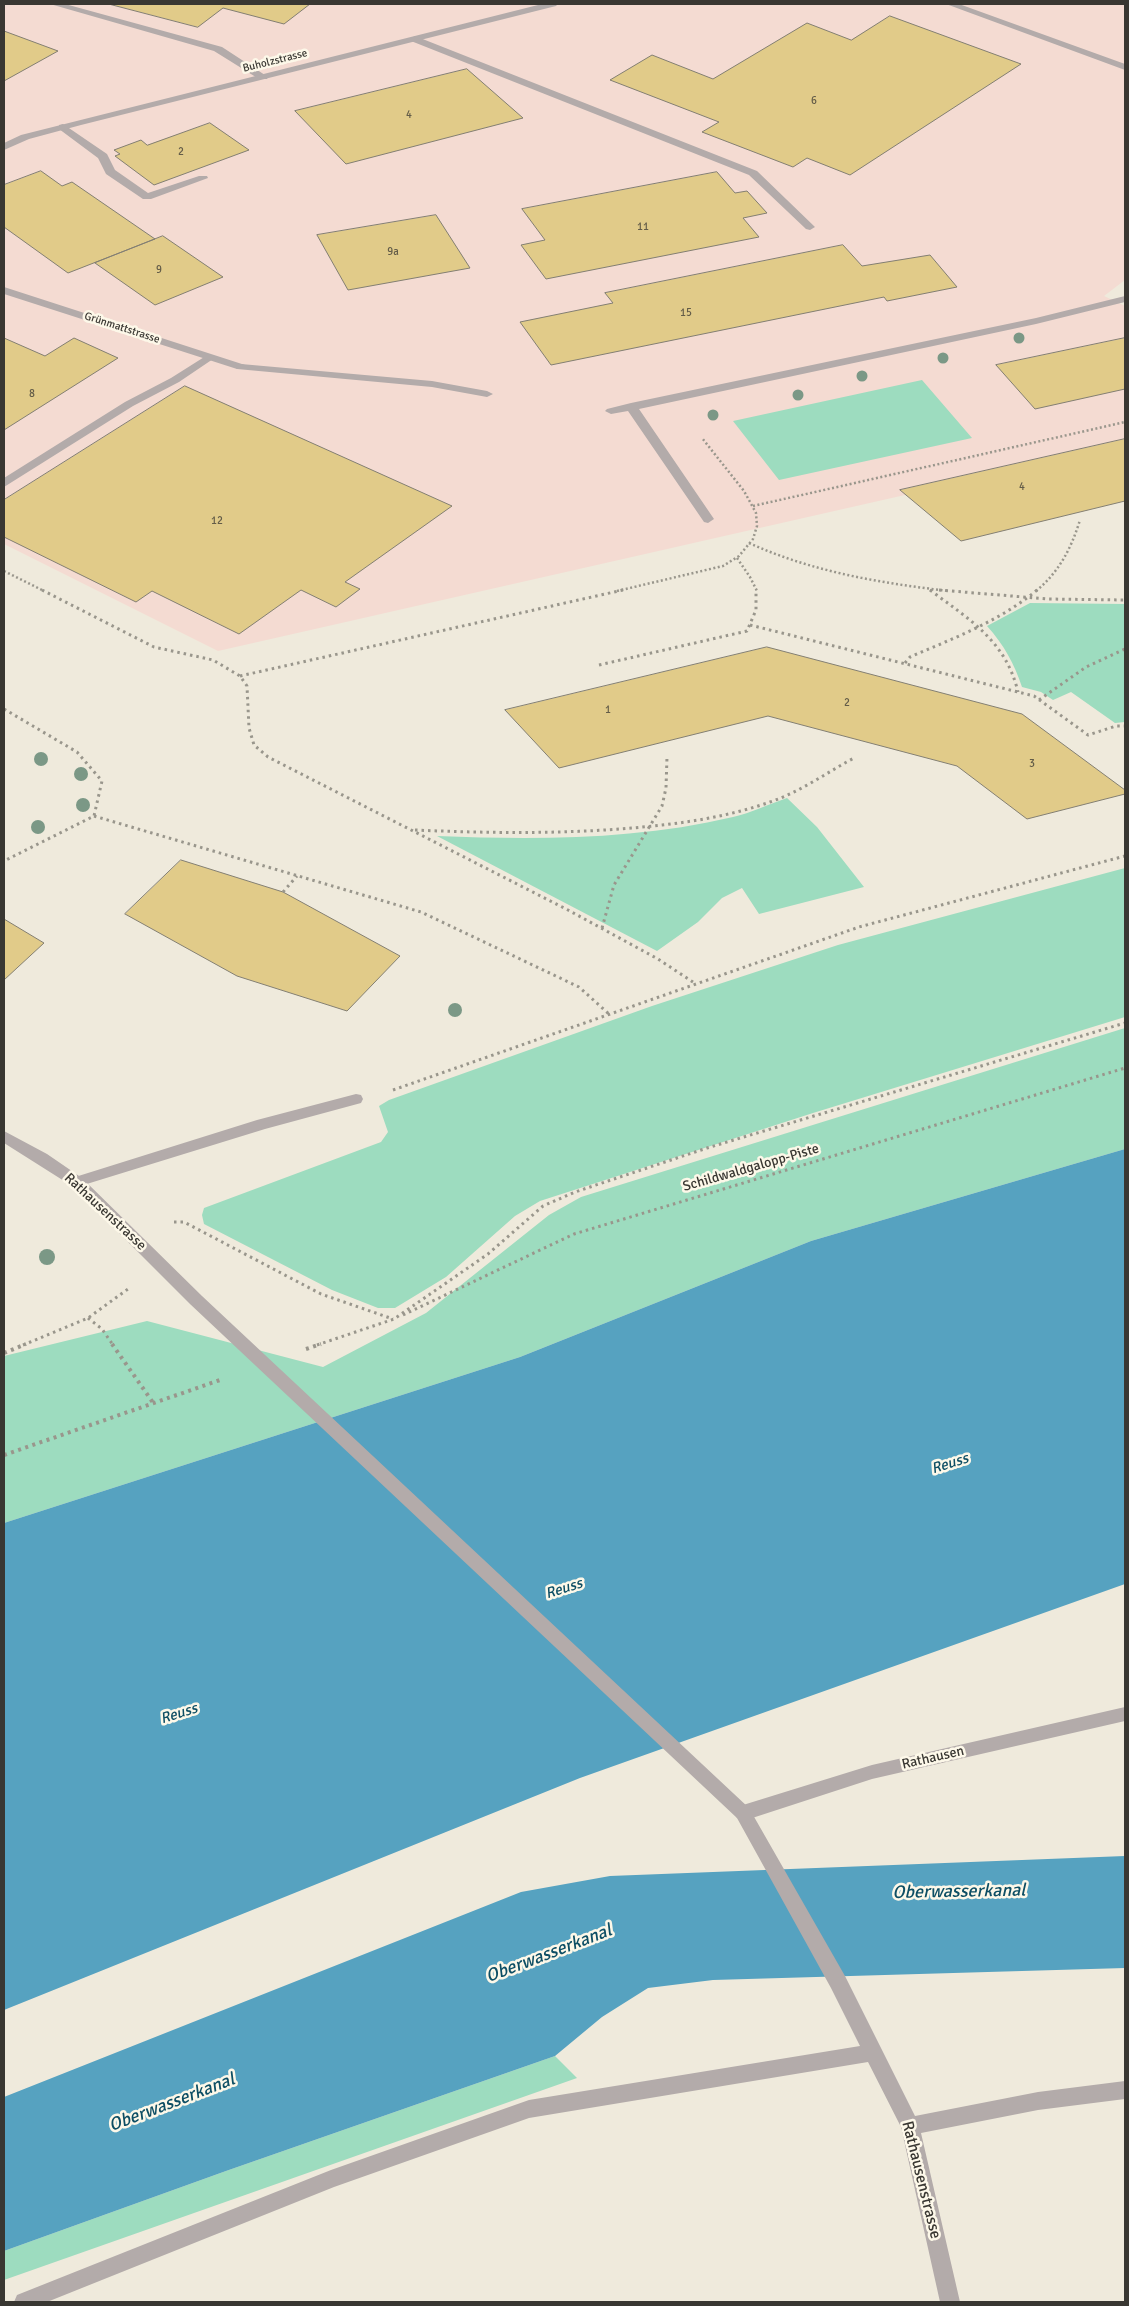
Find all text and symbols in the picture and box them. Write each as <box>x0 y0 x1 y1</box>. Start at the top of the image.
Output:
street label: Buholzstrasse <box>241 47 309 75</box>
house number: 6 <box>811 94 817 108</box>
house number: 4 <box>406 108 412 122</box>
house number: 2 <box>178 145 184 159</box>
house number: 11 <box>637 220 649 234</box>
house number: 9a <box>387 245 399 259</box>
house number: 9 <box>156 263 162 277</box>
house number: 15 <box>680 306 692 320</box>
street label: Grünmattstrasse <box>83 310 161 346</box>
house number: 8 <box>29 387 35 401</box>
house number: 4 <box>1019 480 1025 494</box>
house number: 12 <box>211 514 223 528</box>
house number: 2 <box>844 696 850 710</box>
house number: 1 <box>605 703 611 717</box>
house number: 3 <box>1029 757 1035 771</box>
street label: Schildwaldgalopp-Piste <box>681 1141 821 1195</box>
street label: Rathausenstrasse <box>61 1170 149 1254</box>
water label: Reuss <box>929 1450 971 1478</box>
water label: Reuss <box>543 1575 585 1603</box>
water label: Reuss <box>158 1700 200 1728</box>
street label: Rathausen <box>900 1743 966 1773</box>
water label: Oberwasserkanal <box>892 1880 1026 1904</box>
water label: Oberwasserkanal <box>483 1920 615 1988</box>
water label: Oberwasserkanal <box>106 2069 238 2137</box>
street label: Rathausenstrasse <box>897 2119 945 2241</box>

